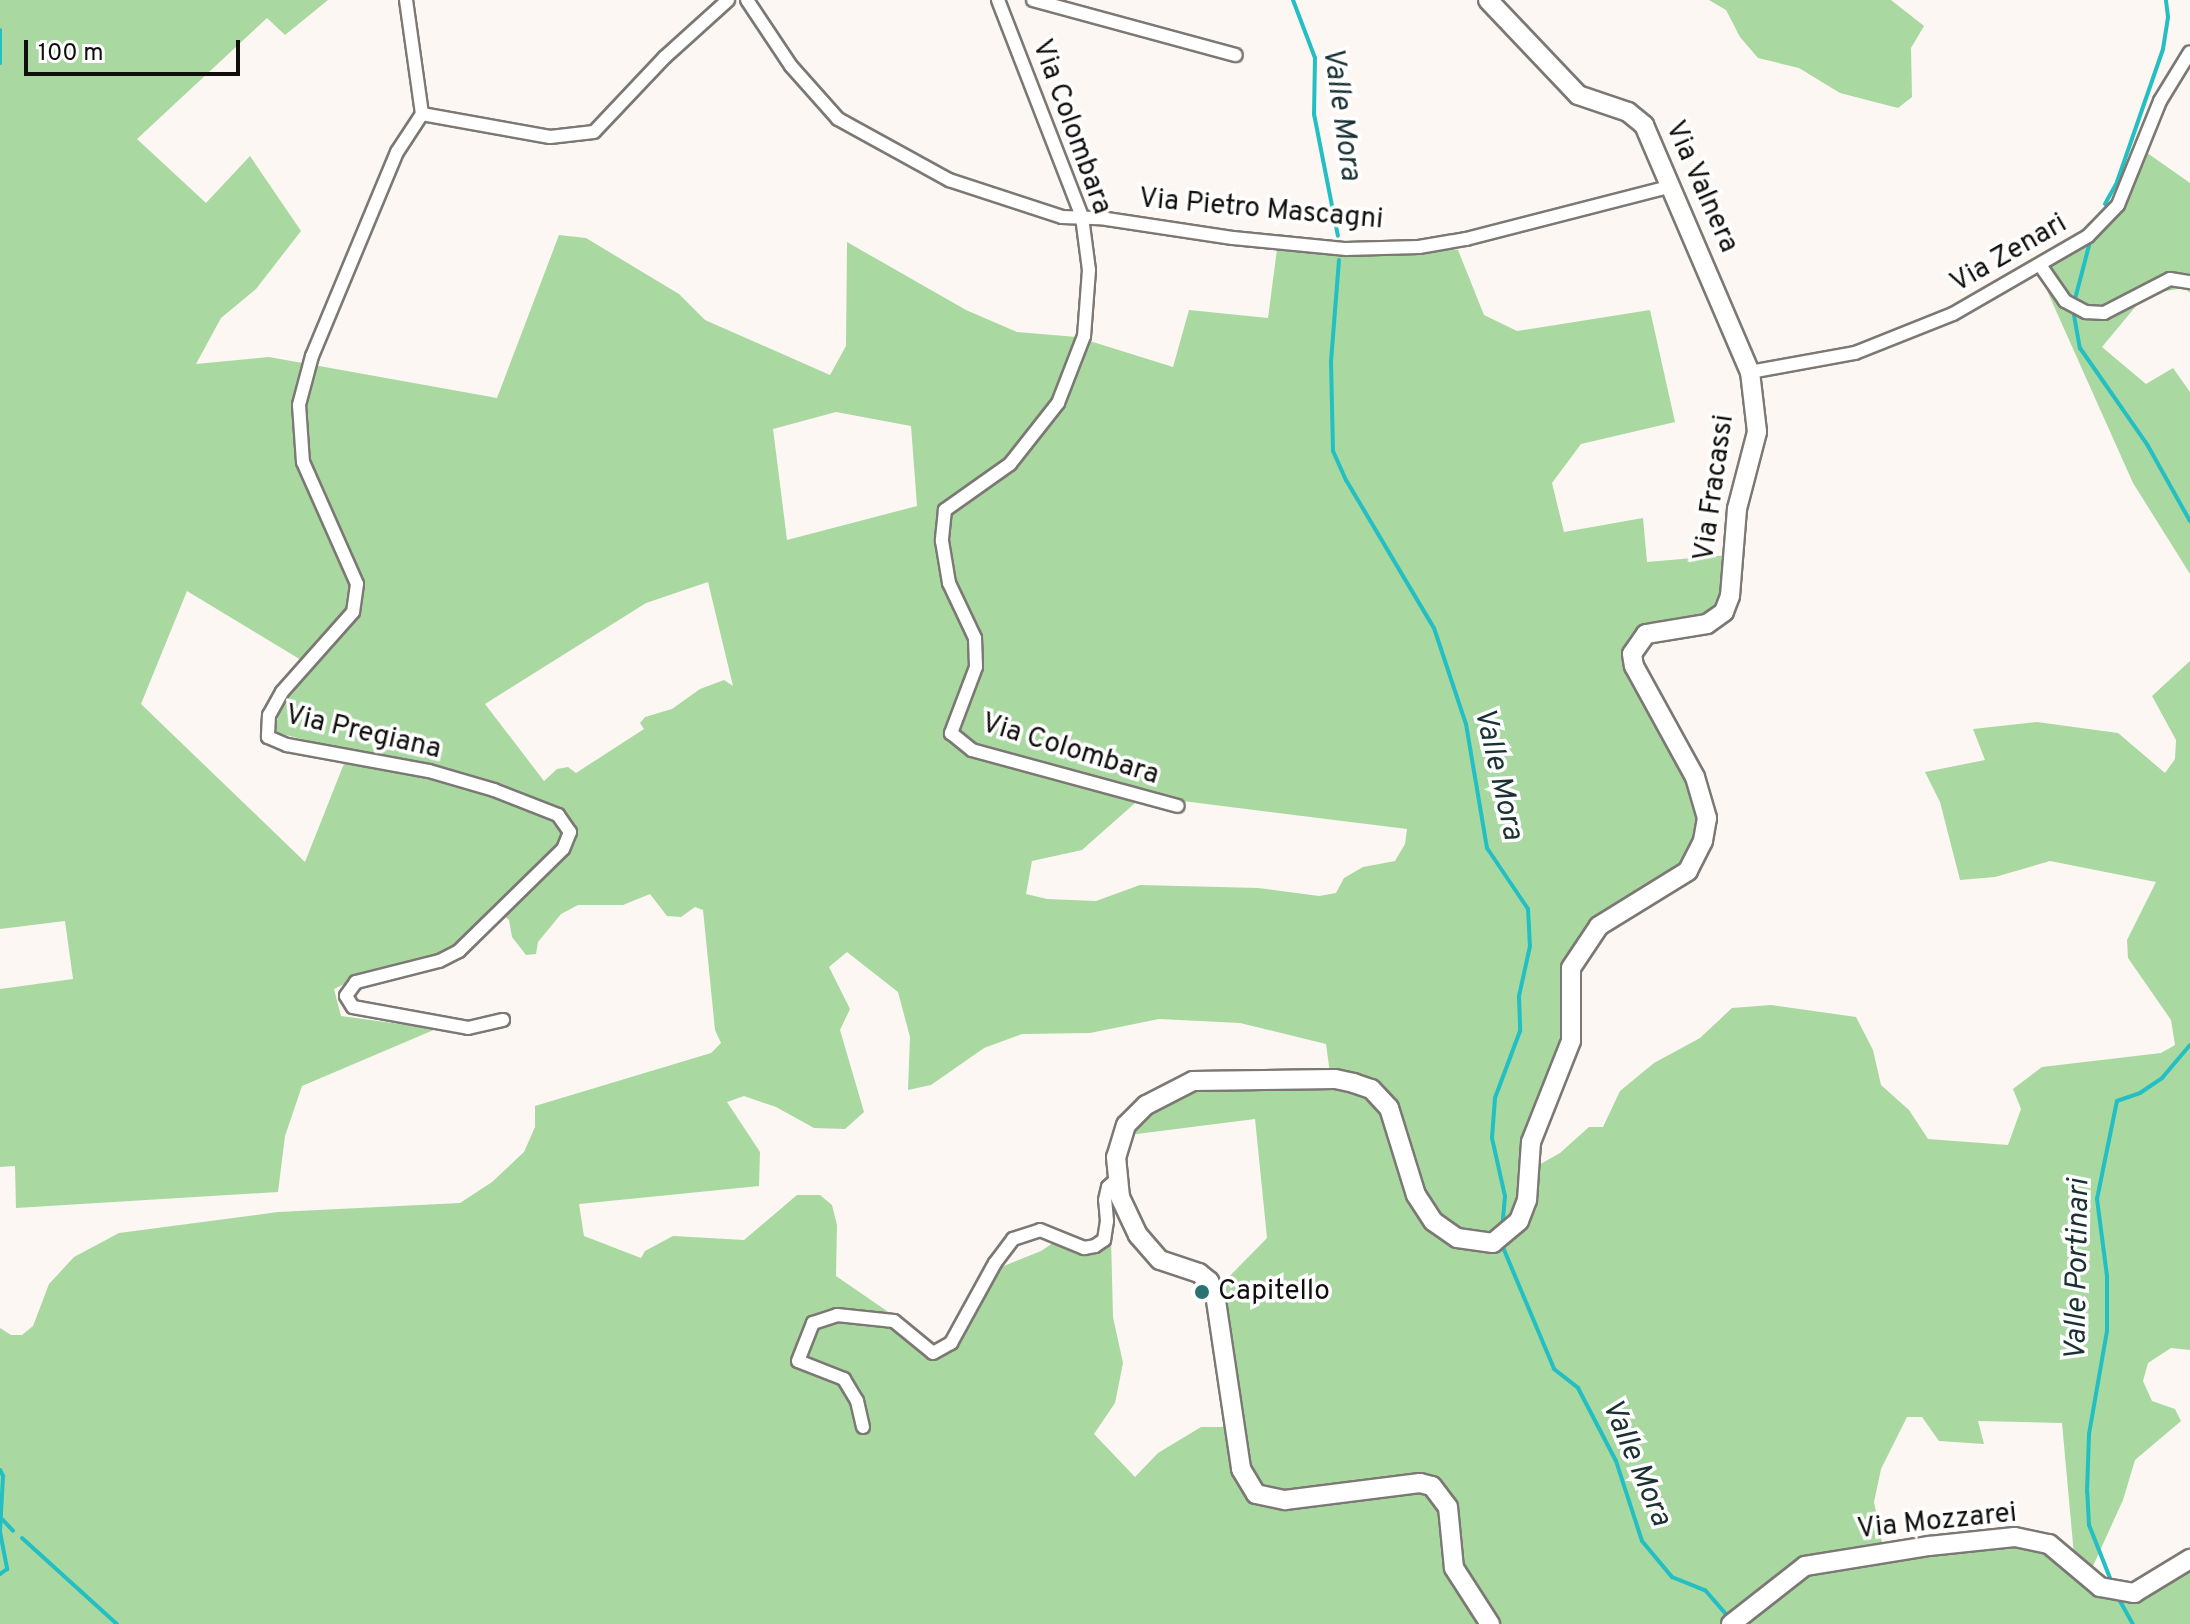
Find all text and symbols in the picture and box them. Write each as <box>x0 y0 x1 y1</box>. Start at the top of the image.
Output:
scale bar <box>28 24 244 74</box>
street label: Via Colombara <box>1024 35 1118 219</box>
text: 100 m <box>38 39 104 69</box>
water label: Valle Mora <box>1313 45 1367 183</box>
street label: Via Valnera <box>1657 115 1745 259</box>
street label: Via Pietro Mascagni <box>1137 183 1385 237</box>
street label: Via Zenari <box>1945 207 2073 301</box>
street label: Via Fracassi <box>1688 413 1742 563</box>
street label: Via Pregiana <box>282 699 444 767</box>
water label: Valle Mora <box>1464 704 1530 844</box>
street label: Via Colombara <box>977 707 1163 793</box>
water label: Valle Portinari <box>2059 1179 2099 1361</box>
place label: Capitello <box>1218 1275 1330 1309</box>
marker: Capitello <box>1193 1283 1211 1301</box>
water label: Valle Mora <box>1592 1394 1678 1532</box>
street label: Via Mozzarei <box>1856 1497 2018 1547</box>

